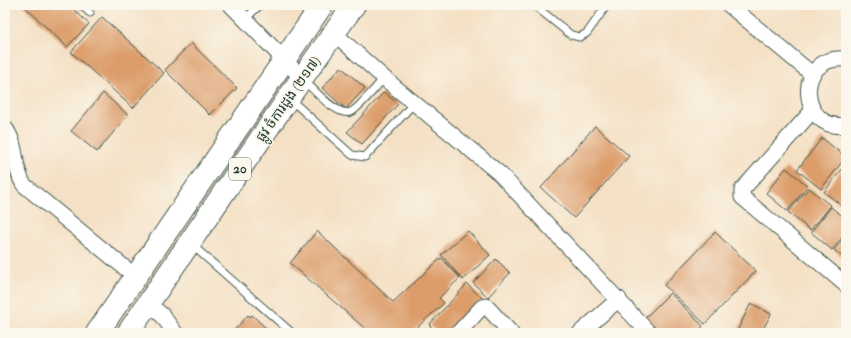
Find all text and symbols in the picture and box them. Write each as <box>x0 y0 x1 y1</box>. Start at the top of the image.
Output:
street label: ផ្លូវ ចំការដូង (២១៧) <box>252 53 326 147</box>
road number: 20 <box>229 158 251 180</box>

